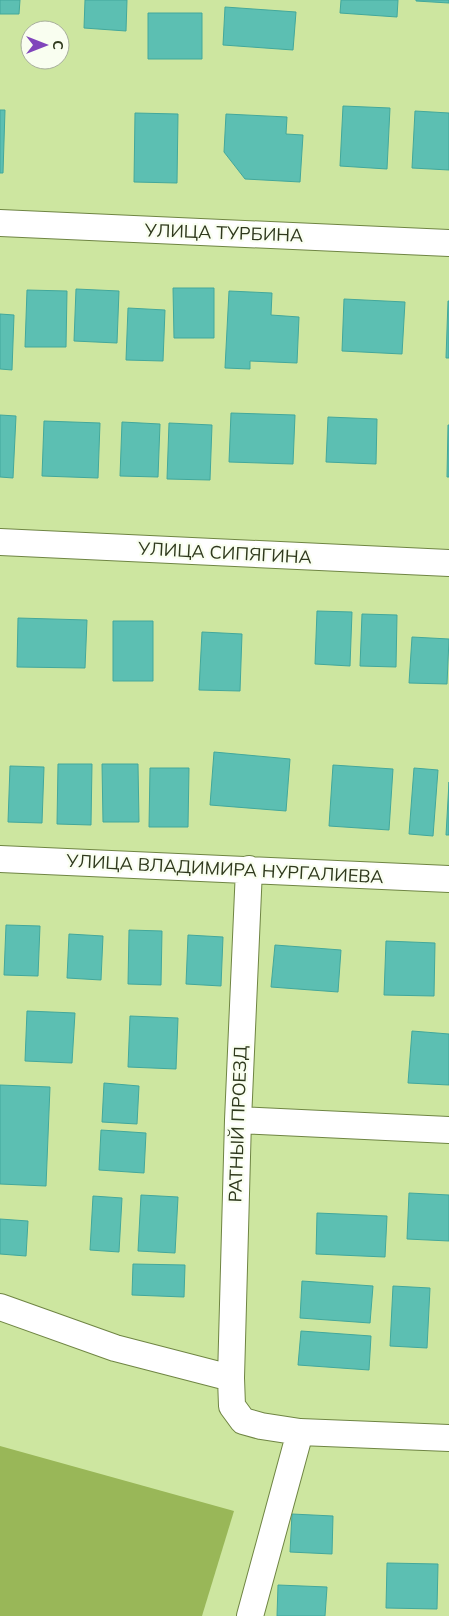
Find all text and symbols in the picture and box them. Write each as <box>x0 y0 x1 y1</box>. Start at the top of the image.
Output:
north arrow <box>20 20 70 70</box>
text: С <box>49 40 67 50</box>
street label: УЛИЦА ТУРБИНА <box>143 218 304 247</box>
street label: УЛИЦА СИПЯГИНА <box>137 536 312 569</box>
street label: УЛИЦА ВЛАДИМИРА НУРГАЛИЕВА <box>65 849 384 888</box>
street label: РАТНЫЙ ПРОЕЗД <box>223 1045 252 1203</box>

